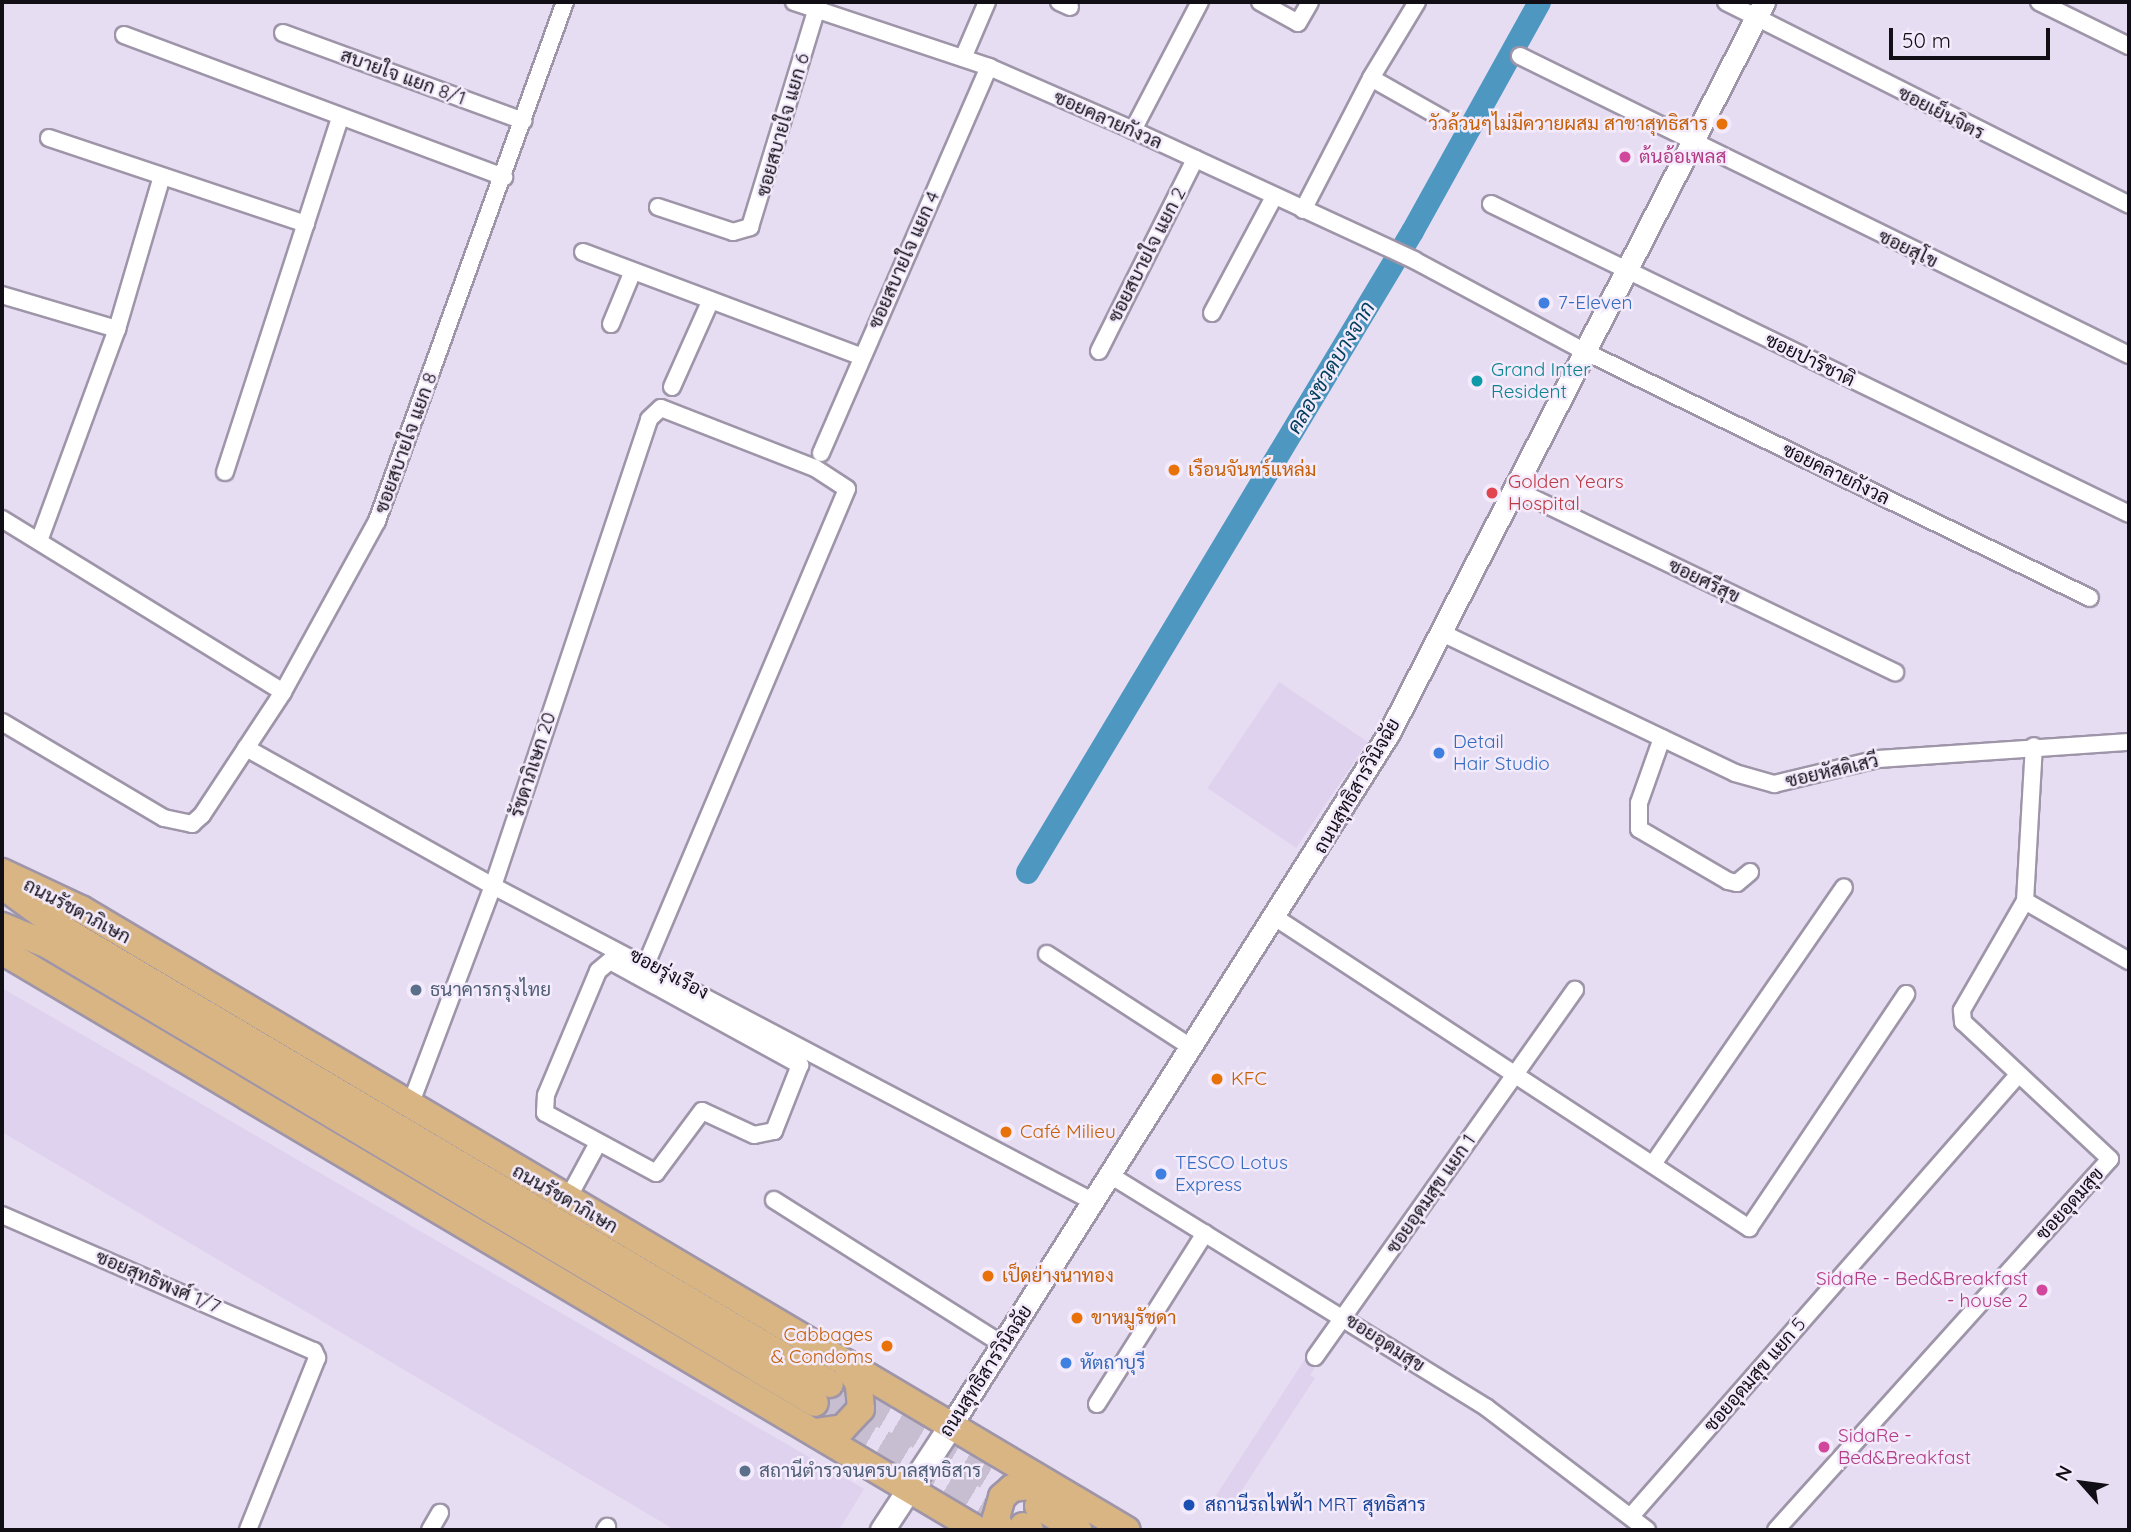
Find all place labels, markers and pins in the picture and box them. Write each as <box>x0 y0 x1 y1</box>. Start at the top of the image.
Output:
place label: วัวล้วนๆไม่มีควายผสม สาขาสุทธิสาร <box>1428 113 1708 135</box>
marker: วัวล้วนๆไม่มีควายผสม สาขาสุทธิสาร <box>1714 116 1730 132</box>
place label: ต้นอ้อเพลส <box>1639 146 1727 168</box>
marker: ต้นอ้อเพลส <box>1617 149 1633 165</box>
place label: 7-Eleven <box>1558 292 1632 314</box>
marker: 7-Eleven <box>1536 295 1552 311</box>
place label: Grand Inter Resident <box>1491 359 1591 403</box>
marker: Grand Inter Resident <box>1469 373 1485 389</box>
place label: เรือนจันทร์แหล่ม <box>1188 459 1316 481</box>
marker: เรือนจันทร์แหล่ม <box>1166 462 1182 478</box>
place label: Golden Years Hospital <box>1508 471 1624 515</box>
marker: Golden Years Hospital <box>1482 483 1502 503</box>
place label: Detail Hair Studio <box>1453 731 1550 775</box>
marker: Detail Hair Studio <box>1431 745 1447 761</box>
place label: ธนาคารกรุงไทย <box>430 979 551 1001</box>
marker: ธนาคารกรุงไทย <box>408 982 424 998</box>
place label: KFC <box>1231 1068 1267 1090</box>
marker: KFC <box>1209 1071 1225 1087</box>
place label: Café Milieu <box>1020 1121 1116 1143</box>
marker: Café Milieu <box>998 1124 1014 1140</box>
place label: TESCO Lotus Express <box>1175 1152 1288 1196</box>
marker: TESCO Lotus Express <box>1153 1166 1169 1182</box>
place label: เป็ดย่างนาทอง <box>1002 1265 1114 1287</box>
marker: เป็ดย่างนาทอง <box>980 1268 996 1284</box>
place label: SidaRe - Bed&Breakfast - house 2 <box>1816 1268 2028 1312</box>
marker: SidaRe - Bed&Breakfast - house 2 <box>2034 1282 2050 1298</box>
place label: ขาหมูรัชดา <box>1091 1307 1176 1329</box>
marker: ขาหมูรัชดา <box>1069 1310 1085 1326</box>
place label: Cabbages & Condoms <box>771 1324 873 1368</box>
marker: Cabbages & Condoms <box>879 1338 895 1354</box>
place label: หัตถาบุรี <box>1080 1352 1145 1374</box>
marker: หัตถาบุรี <box>1058 1355 1074 1371</box>
place label: SidaRe - Bed&Breakfast <box>1838 1425 1971 1469</box>
marker: SidaRe - Bed&Breakfast <box>1816 1439 1832 1455</box>
place label: สถานีตำรวจนครบาลสุทธิสาร <box>759 1460 981 1482</box>
marker: สถานีตำรวจนครบาลสุทธิสาร <box>737 1463 753 1479</box>
place label: สถานีรถไฟฟ้า MRT สุทธิสาร <box>1205 1494 1426 1516</box>
marker: สถานีรถไฟฟ้า MRT สุทธิสาร <box>1179 1495 1199 1515</box>

